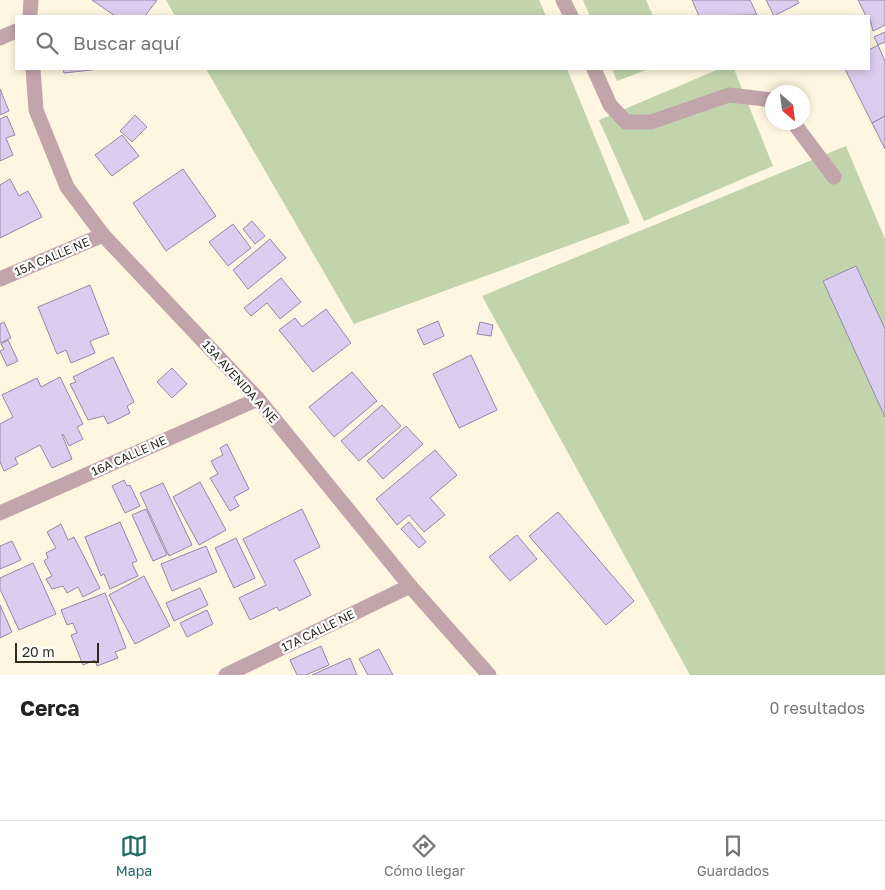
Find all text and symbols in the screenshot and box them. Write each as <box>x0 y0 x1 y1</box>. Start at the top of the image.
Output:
search box <box>15 15 870 70</box>
icon: search <box>33 29 61 57</box>
text: Buscar aquí <box>73 31 180 54</box>
north arrow <box>765 85 810 130</box>
street label: 15A CALLE NE <box>12 234 92 279</box>
street label: 13A AVENIDA A NE <box>199 337 281 426</box>
street label: 16A CALLE NE <box>89 432 169 479</box>
street label: 17A CALLE NE <box>279 606 357 655</box>
scale bar <box>15 640 99 663</box>
text: 20 m <box>22 643 55 660</box>
text: Cerca <box>20 695 79 721</box>
text: 0 resultados <box>769 698 865 718</box>
tab: Mapa <box>116 832 152 879</box>
tab: Cómo llegar <box>384 832 465 879</box>
tab: Guardados <box>697 832 769 879</box>

